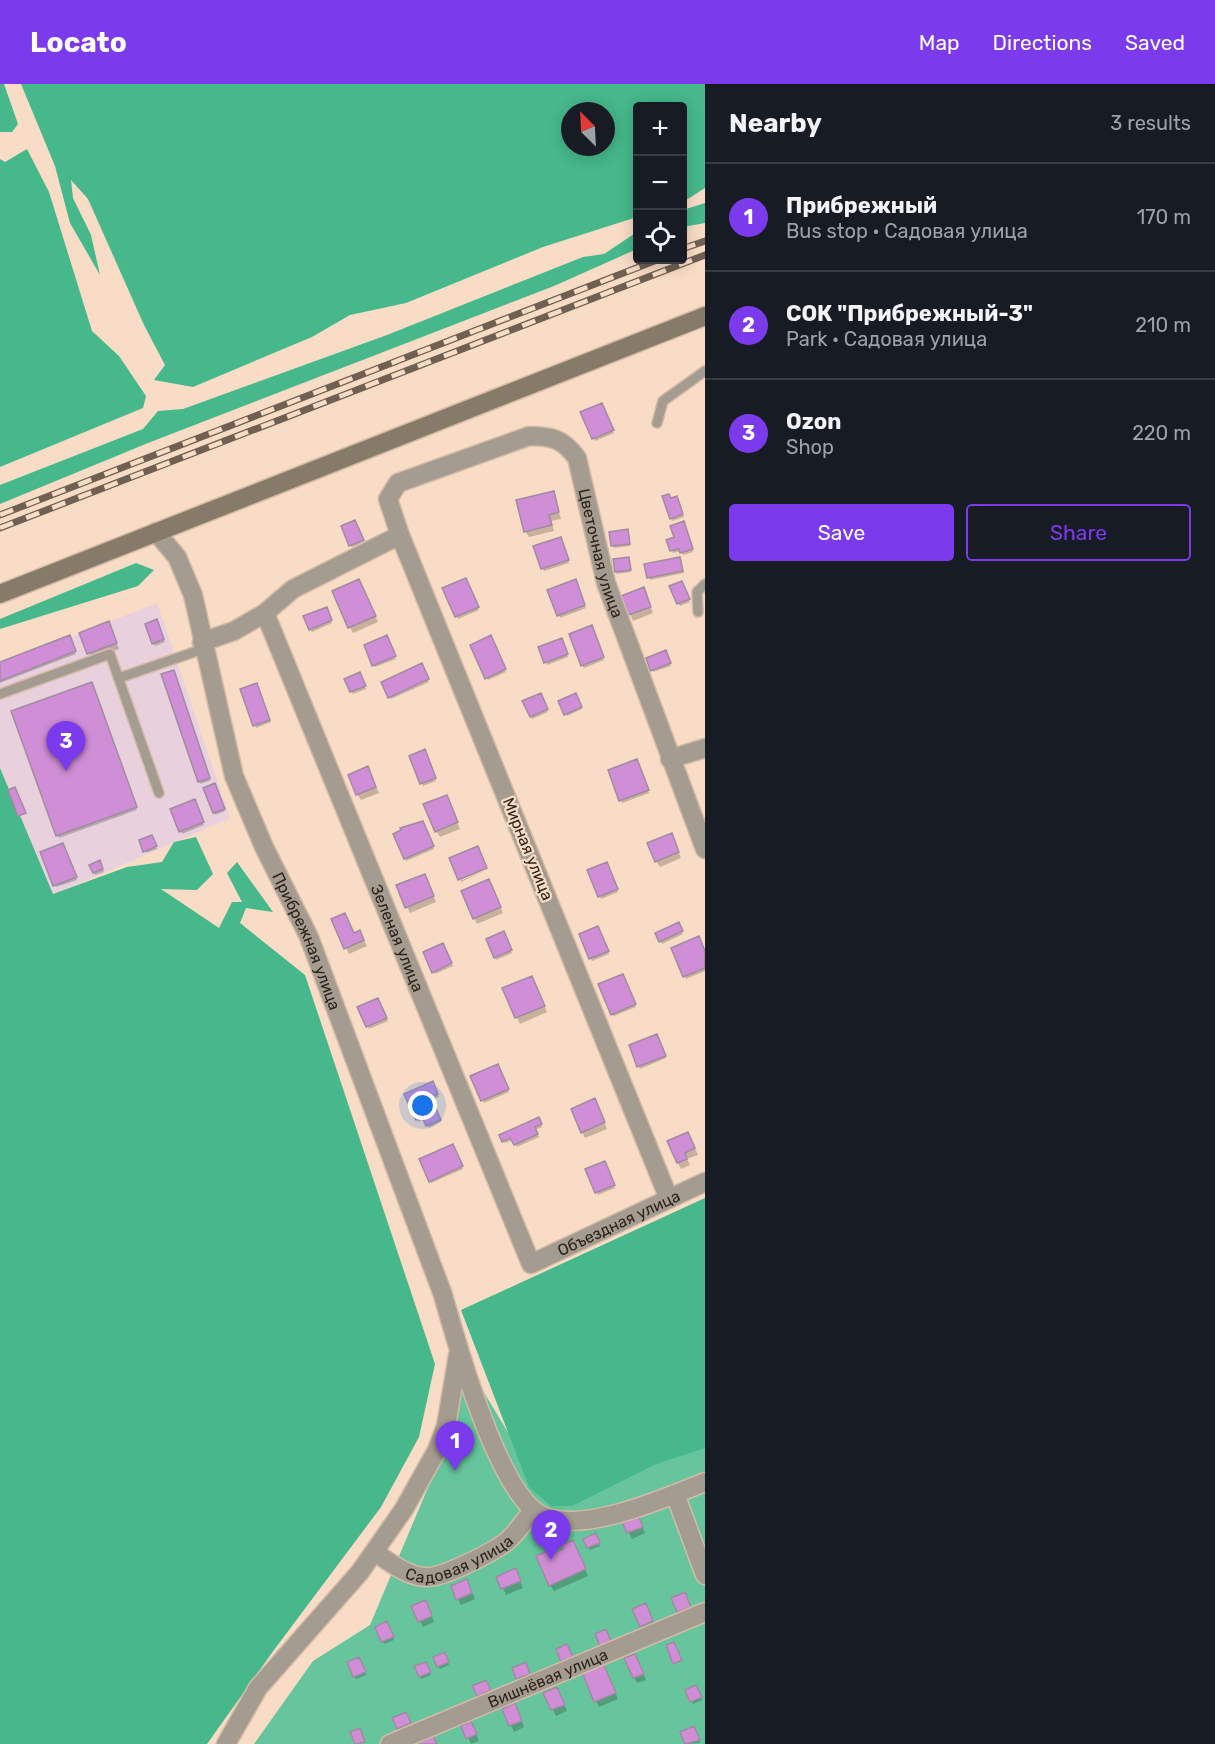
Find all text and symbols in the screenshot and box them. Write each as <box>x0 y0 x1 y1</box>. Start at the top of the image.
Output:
text: Locato <box>30 26 127 59</box>
text: Map <box>919 30 960 55</box>
text: Directions <box>993 30 1092 55</box>
text: Saved <box>1125 30 1185 55</box>
north arrow <box>561 102 615 156</box>
map controls <box>633 102 687 264</box>
button: + <box>633 102 687 156</box>
text: Nearby <box>729 108 822 139</box>
text: 3 results <box>1110 111 1191 135</box>
button: − <box>633 156 687 210</box>
text: Прибрежный <box>786 192 937 219</box>
text: 1 <box>744 205 753 229</box>
text: 170 m <box>1137 205 1191 229</box>
button: locate <box>633 210 687 264</box>
text: Bus stop · Садовая улица <box>786 219 1028 243</box>
text: СОК "Прибрежный-3" <box>786 300 1033 327</box>
text: 2 <box>742 313 755 337</box>
text: 210 m <box>1135 313 1191 337</box>
text: Park · Садовая улица <box>786 327 987 351</box>
text: Ozon <box>786 408 841 435</box>
text: 3 <box>742 421 755 445</box>
text: 220 m <box>1132 421 1191 445</box>
text: Shop <box>786 435 834 459</box>
street label: Цветочная улица <box>575 486 628 620</box>
button: Save <box>729 504 954 561</box>
button: Share <box>966 504 1191 561</box>
pin: 3 <box>46 722 86 771</box>
street label: Мирная улица <box>499 795 557 903</box>
street label: Прибрежная улица <box>269 869 345 1013</box>
street label: Зеленая улица <box>367 881 428 994</box>
your location <box>408 1091 437 1120</box>
street label: Объездная улица <box>554 1186 683 1260</box>
pin: 1 <box>436 1422 474 1471</box>
pin: 2 <box>532 1510 570 1560</box>
street label: Садовая улица <box>403 1531 517 1587</box>
street label: Вишнёвая улица <box>485 1644 611 1711</box>

